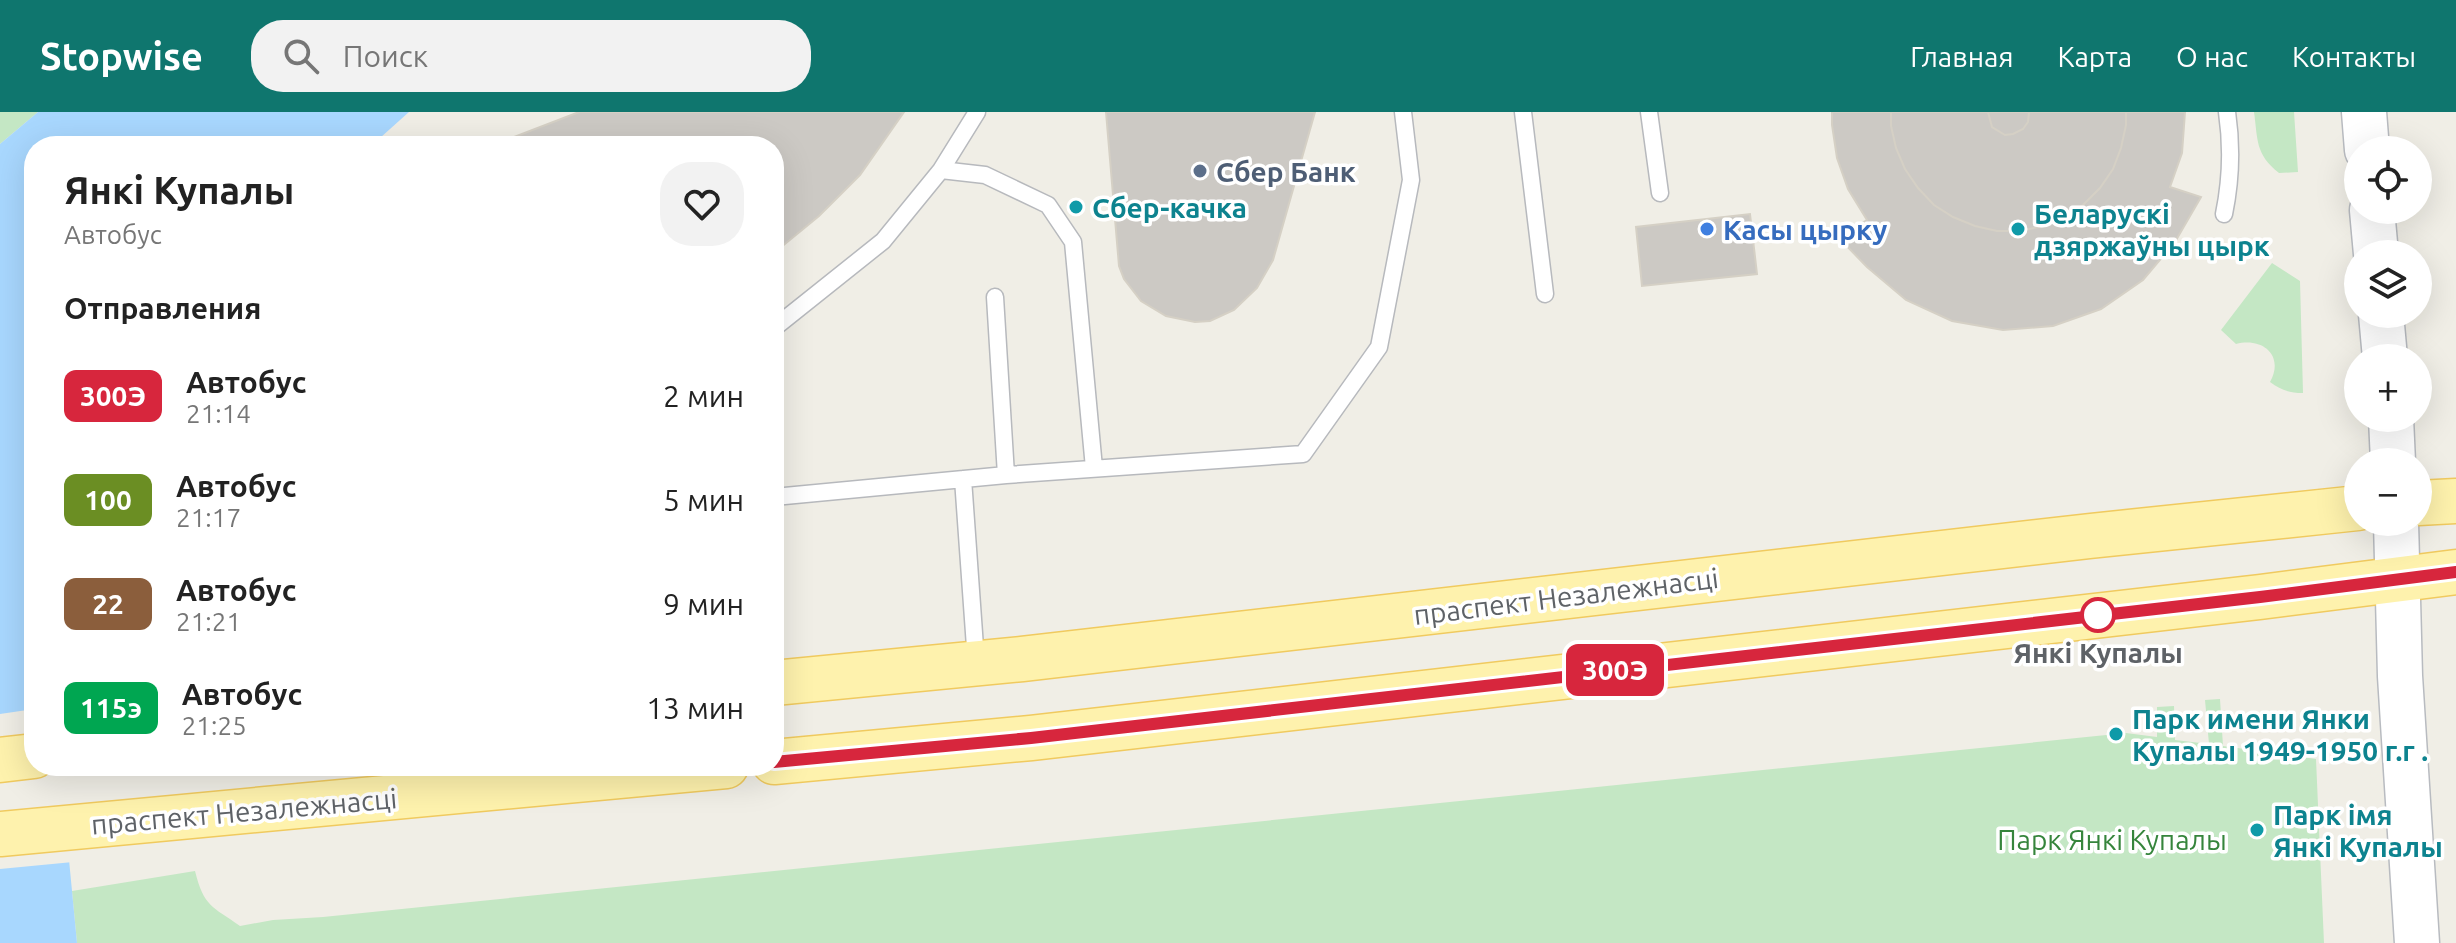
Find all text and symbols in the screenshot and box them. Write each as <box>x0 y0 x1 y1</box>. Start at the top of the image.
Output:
search box <box>251 20 811 92</box>
icon: search <box>279 34 323 78</box>
text: Stopwise <box>40 35 203 77</box>
text: Поиск <box>343 39 428 73</box>
text: Главная <box>1910 41 2013 72</box>
text: Карта <box>2057 41 2132 72</box>
text: О нас <box>2176 41 2248 72</box>
text: Контакты <box>2292 41 2416 72</box>
map controls <box>2344 136 2432 536</box>
button: locate <box>2344 136 2432 224</box>
place label: Сбер Банк <box>1216 156 1356 187</box>
button: heart <box>660 162 744 246</box>
marker: Сбер Банк <box>1191 162 1209 180</box>
text: Янкі Купалы <box>64 169 294 211</box>
place label: Сбер-качка <box>1092 192 1247 223</box>
marker: Сбер-качка <box>1067 198 1085 216</box>
place label: Беларускі дзяржаўны цырк <box>2034 198 2270 261</box>
place label: Касы цырку <box>1723 214 1888 245</box>
text: Автобус <box>64 220 162 249</box>
marker: Касы цырку <box>1698 220 1716 238</box>
marker: Беларускі дзяржаўны цырк <box>2009 220 2027 238</box>
button: layers <box>2344 240 2432 328</box>
text: Отправления <box>64 291 261 325</box>
button: + <box>2344 344 2432 432</box>
text: Автобус <box>186 365 306 399</box>
text: 2 мин <box>663 379 744 413</box>
text: 300Э <box>80 380 146 411</box>
text: 21:14 <box>186 399 251 428</box>
button: − <box>2344 448 2432 536</box>
text: Автобус <box>176 469 296 503</box>
text: 5 мин <box>663 483 744 517</box>
text: 100 <box>84 484 132 515</box>
text: 21:17 <box>176 503 241 532</box>
street label: праспект Незалежнасці <box>1412 562 1720 630</box>
text: Автобус <box>176 573 296 607</box>
text: 9 мин <box>663 587 744 621</box>
text: 22 <box>92 588 124 619</box>
marker: Янкі Купалы <box>2081 598 2115 632</box>
text: 21:21 <box>176 607 241 636</box>
place label: Янкі Купалы <box>2013 637 2183 668</box>
line badge: 300Э <box>1559 644 1671 696</box>
text: 300Э <box>1582 654 1648 685</box>
text: Автобус <box>182 677 302 711</box>
text: 13 мин <box>646 691 744 725</box>
text: 115э <box>80 692 142 723</box>
place label: Парк имени Янки Купалы 1949-1950 г.г . <box>2132 703 2428 766</box>
text: 21:25 <box>182 711 247 740</box>
marker: Парк имени Янки Купалы 1949-1950 г.г . <box>2107 725 2125 743</box>
street label: праспект Незалежнасці <box>90 782 398 840</box>
place label: Парк імя Янкі Купалы <box>2273 799 2443 862</box>
marker: Парк імя Янкі Купалы <box>2248 821 2266 839</box>
park label: Парк Янкі Купалы <box>1997 824 2227 855</box>

